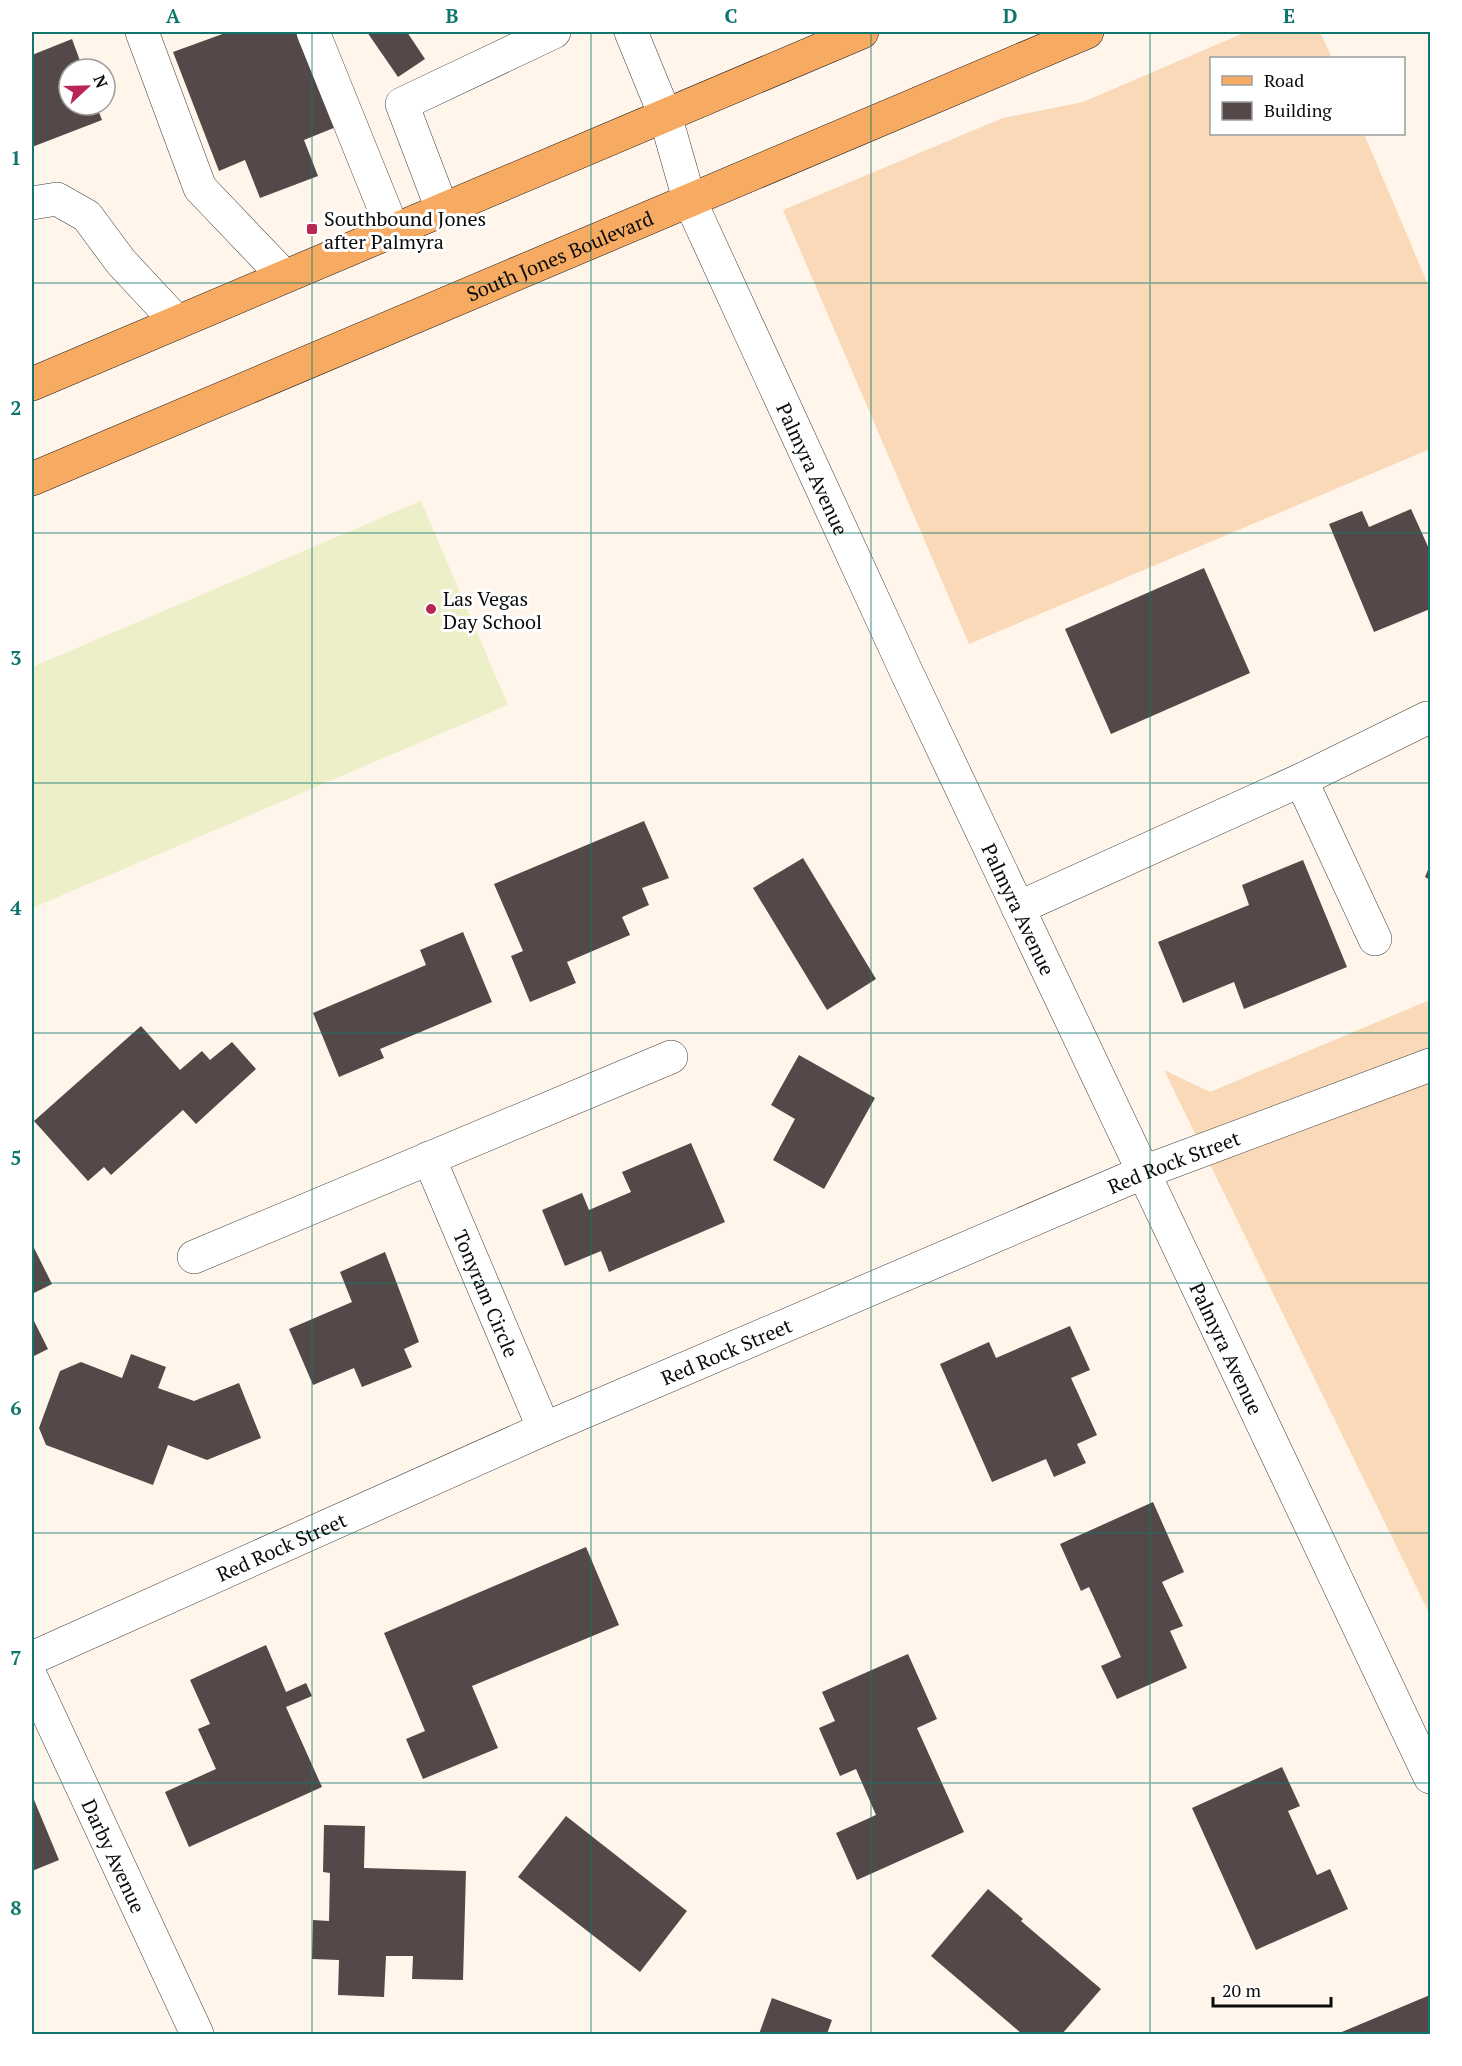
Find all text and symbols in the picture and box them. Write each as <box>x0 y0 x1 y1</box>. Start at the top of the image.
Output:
text: A <box>166 2 181 29</box>
text: B <box>446 2 459 29</box>
text: C <box>724 2 738 29</box>
text: D <box>1003 2 1017 29</box>
text: E <box>1283 2 1295 29</box>
north arrow <box>57 57 117 117</box>
legend <box>1210 57 1405 135</box>
text: Road <box>1264 68 1304 92</box>
text: N <box>88 72 113 91</box>
text: Building <box>1264 98 1332 122</box>
text: 1 <box>10 144 22 171</box>
street label: South Jones Boulevard <box>462 204 657 307</box>
place label: Southbound Jones after Palmyra <box>324 205 486 255</box>
marker: Southbound Jones after Palmyra <box>305 222 319 236</box>
text: 2 <box>10 394 22 421</box>
street label: Palmyra Avenue <box>771 398 855 539</box>
place label: Las Vegas Day School <box>443 585 542 635</box>
marker: Las Vegas Day School <box>424 602 438 616</box>
text: 3 <box>10 644 22 671</box>
street label: Palmyra Avenue <box>976 839 1062 980</box>
text: 4 <box>10 894 22 921</box>
street label: Red Rock Street <box>1103 1124 1244 1200</box>
text: 5 <box>10 1144 22 1171</box>
street label: Tonyram Circle <box>447 1225 525 1361</box>
street label: Palmyra Avenue <box>1184 1278 1270 1419</box>
street label: Red Rock Street <box>657 1311 796 1391</box>
text: 6 <box>10 1394 22 1421</box>
street label: Red Rock Street <box>212 1505 351 1587</box>
text: 7 <box>10 1644 22 1671</box>
street label: Darby Avenue <box>76 1795 152 1917</box>
text: 8 <box>10 1894 22 1921</box>
scale bar <box>1213 1970 1332 2008</box>
text: 20 m <box>1222 1978 1262 2002</box>

